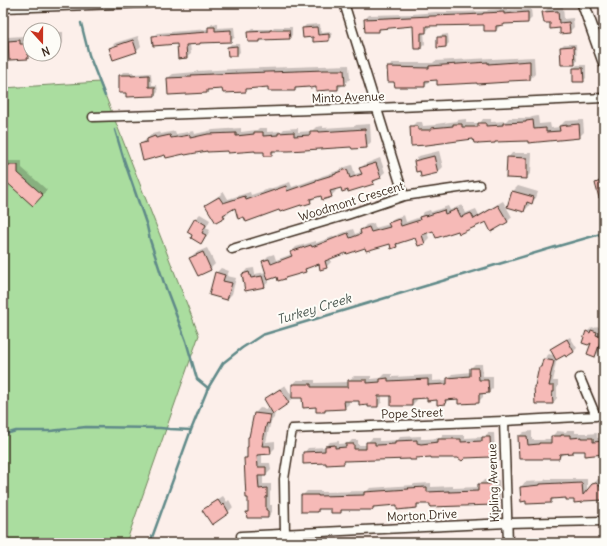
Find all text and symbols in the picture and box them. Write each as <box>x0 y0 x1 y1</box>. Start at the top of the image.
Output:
north arrow <box>22 22 62 62</box>
text: N <box>40 43 52 59</box>
street label: Minto Avenue <box>311 88 385 106</box>
street label: Woodmont Crescent <box>296 178 406 224</box>
water label: Turkey Creek <box>275 289 355 328</box>
street label: Pope Street <box>381 404 443 422</box>
street label: Kipling Avenue <box>484 443 502 523</box>
street label: Morton Drive <box>387 506 457 524</box>

